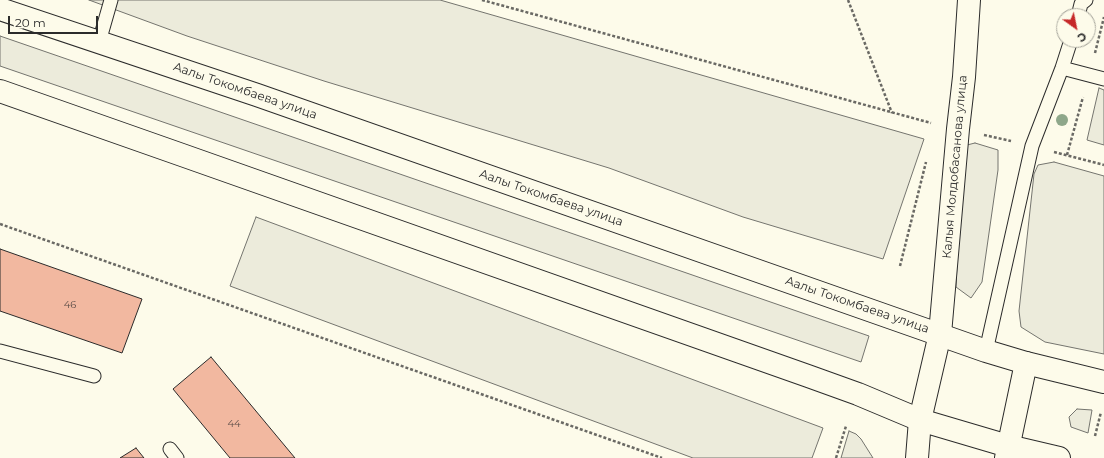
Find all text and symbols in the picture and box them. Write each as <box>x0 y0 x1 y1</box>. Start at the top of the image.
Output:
scale bar <box>10 8 100 34</box>
north arrow <box>1056 8 1096 48</box>
text: 20 m <box>15 15 46 30</box>
text: С <box>1075 29 1089 45</box>
street label: Аалы Токомбаева улица <box>171 60 319 122</box>
street label: Калыя Молдобасанова улица <box>940 75 970 259</box>
street label: Аалы Токомбаева улица <box>477 167 625 229</box>
street label: Аалы Токомбаева улица <box>783 274 931 336</box>
house number: 46 <box>64 299 76 311</box>
house number: 44 <box>227 418 241 430</box>

